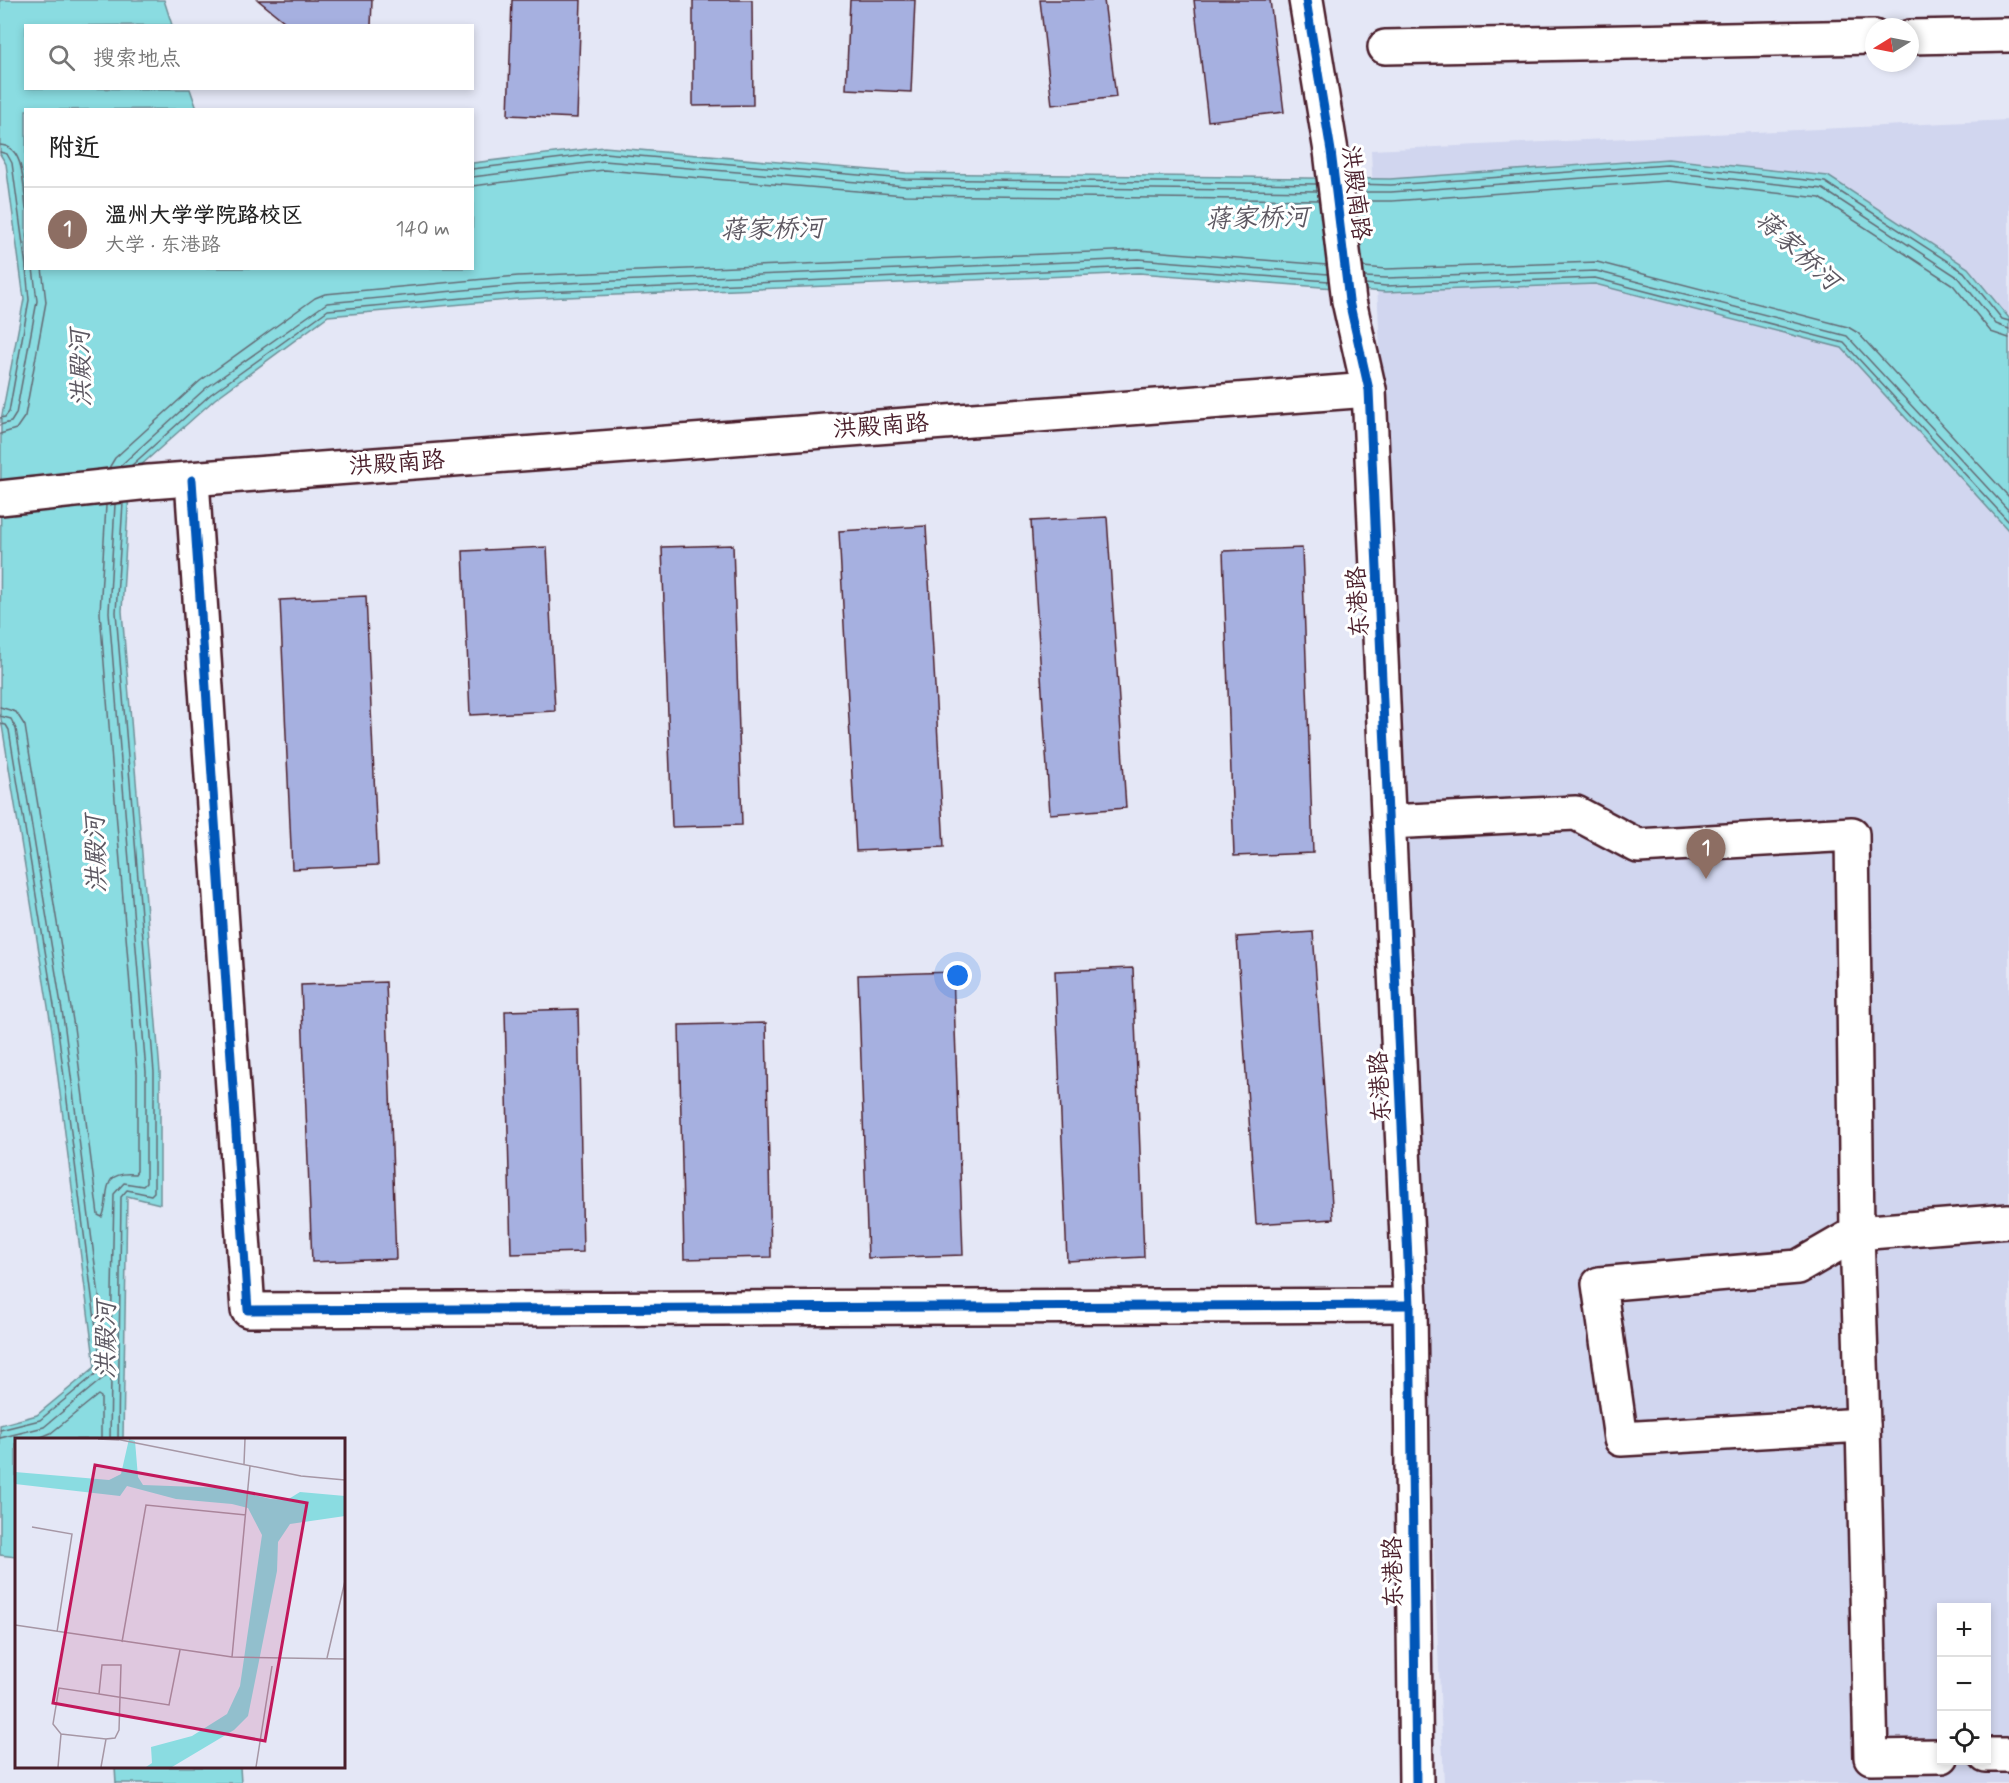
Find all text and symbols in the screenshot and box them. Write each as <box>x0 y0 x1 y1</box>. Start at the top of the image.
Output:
north arrow <box>1865 18 1919 72</box>
search box <box>24 24 474 90</box>
icon: search <box>45 41 78 74</box>
text: 搜索地点 <box>93 45 181 73</box>
text: 附近 <box>48 132 100 166</box>
street label: 洪殿南路 <box>1334 143 1376 243</box>
water label: 蒋家桥河 <box>1205 201 1313 237</box>
text: 温州大学学院路校区 <box>105 202 303 230</box>
water label: 蒋家桥河 <box>1747 203 1850 302</box>
water label: 蒋家桥河 <box>720 212 828 248</box>
text: 1 <box>63 216 72 243</box>
text: 140 m <box>396 216 450 243</box>
text: 大学 · 东港路 <box>105 232 220 259</box>
water label: 洪殿河 <box>64 324 100 408</box>
street label: 洪殿南路 <box>832 408 930 446</box>
street label: 洪殿南路 <box>348 445 446 483</box>
street label: 东港路 <box>1342 565 1376 639</box>
water label: 洪殿河 <box>79 810 115 894</box>
pin: 1 <box>1686 830 1726 879</box>
your location <box>943 961 972 990</box>
street label: 东港路 <box>1364 1050 1398 1124</box>
water label: 洪殿河 <box>90 1297 124 1379</box>
inset map <box>15 1438 345 1768</box>
street label: 东港路 <box>1378 1536 1410 1608</box>
map controls <box>1937 1603 1991 1765</box>
button: + <box>1937 1603 1991 1657</box>
button: − <box>1937 1657 1991 1711</box>
button: locate <box>1937 1711 1991 1765</box>

